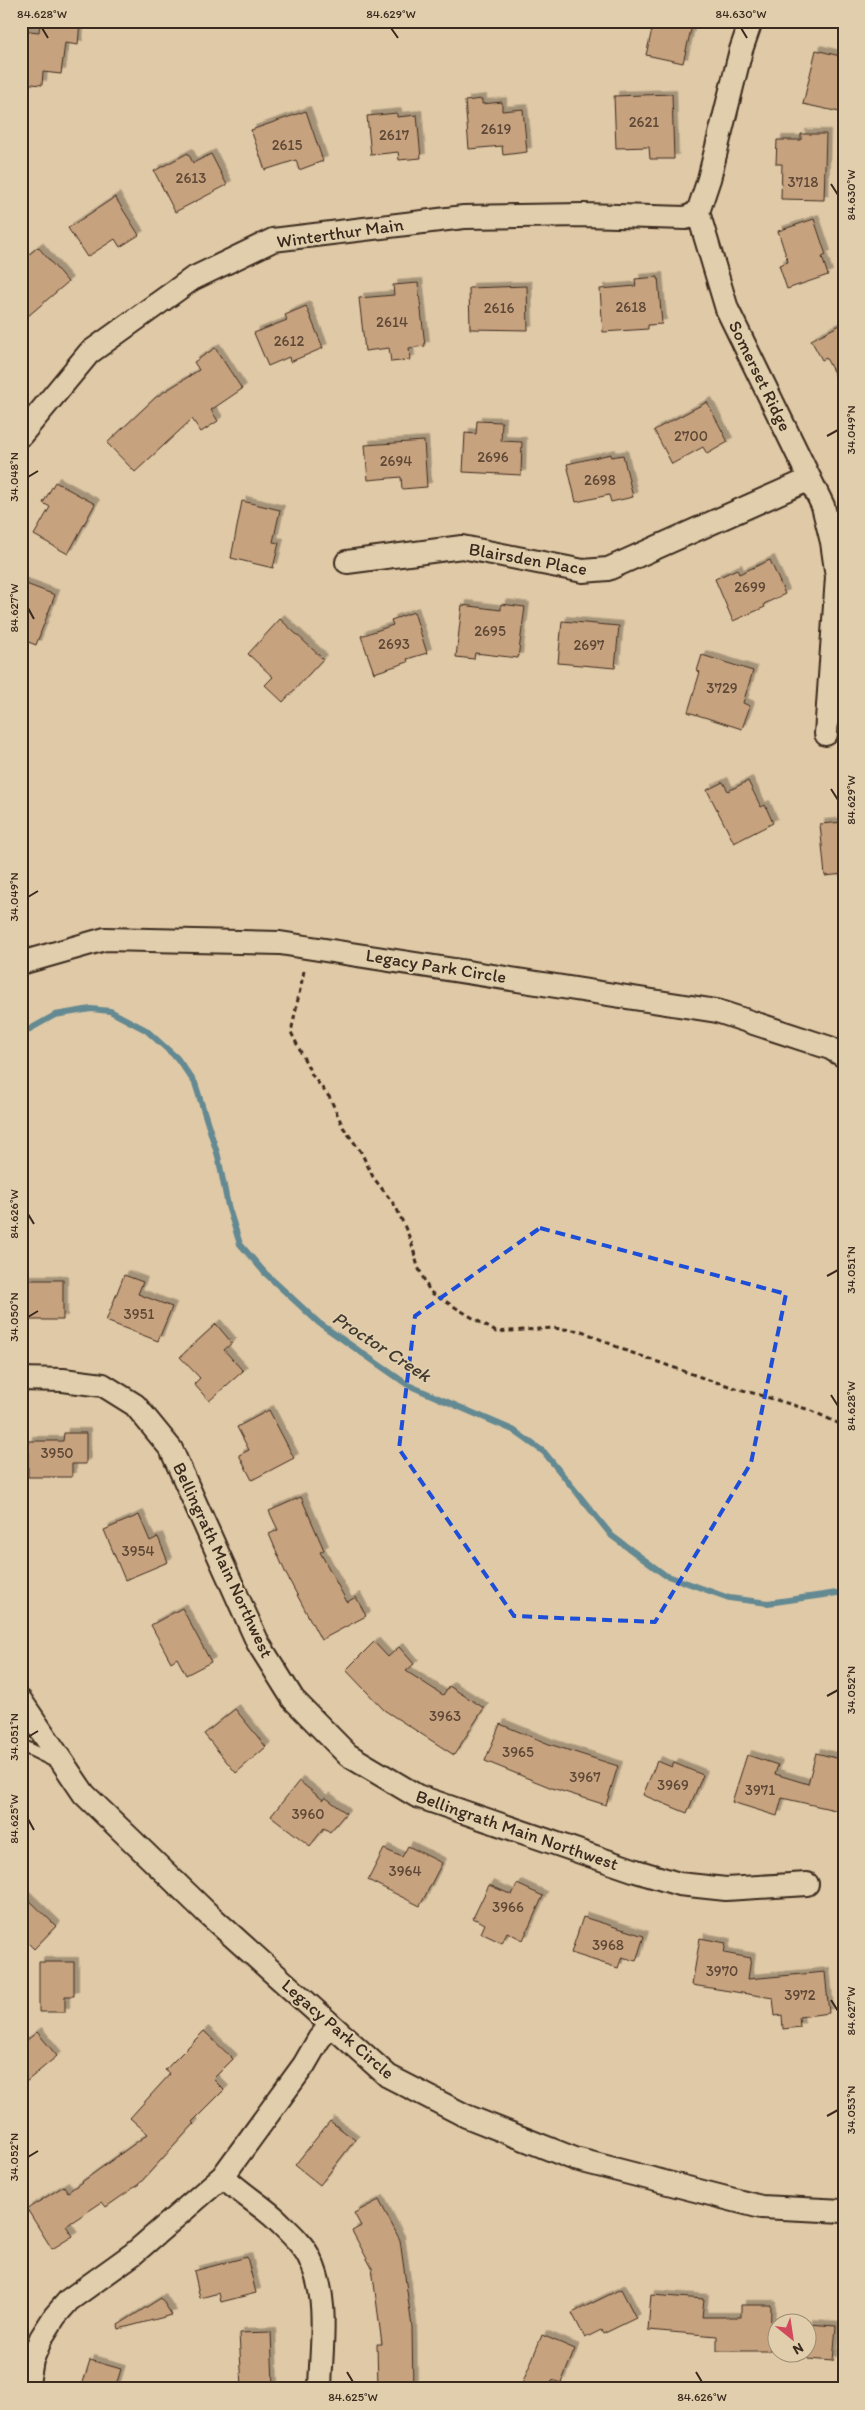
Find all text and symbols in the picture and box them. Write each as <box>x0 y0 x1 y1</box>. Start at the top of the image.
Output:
text: 84.628°W <box>17 7 67 21</box>
text: 84.629°W <box>366 7 416 21</box>
text: 84.630°W <box>716 7 766 21</box>
house number: 2621 <box>629 113 659 131</box>
house number: 2619 <box>481 120 511 138</box>
house number: 2617 <box>379 126 410 144</box>
house number: 2615 <box>272 136 302 154</box>
house number: 2613 <box>176 169 206 187</box>
text: 84.630°W <box>844 170 858 220</box>
house number: 3718 <box>788 173 818 191</box>
street label: Winterthur Main <box>275 213 405 253</box>
house number: 2618 <box>615 298 647 316</box>
house number: 2616 <box>484 299 514 317</box>
house number: 2614 <box>376 313 408 331</box>
street label: Somerset Ridge <box>724 317 796 435</box>
house number: 2612 <box>274 332 304 350</box>
text: 34.049°N <box>844 405 858 455</box>
house number: 2700 <box>674 427 708 445</box>
house number: 2696 <box>477 448 509 466</box>
text: 34.048°N <box>7 452 21 502</box>
house number: 2694 <box>380 452 412 470</box>
house number: 2698 <box>584 471 616 489</box>
street label: Blairsden Place <box>467 538 589 580</box>
house number: 2699 <box>734 578 766 596</box>
text: 84.627°W <box>7 583 21 633</box>
house number: 2695 <box>474 622 506 640</box>
house number: 2693 <box>378 635 410 653</box>
house number: 2697 <box>573 636 605 654</box>
house number: 3729 <box>706 679 738 697</box>
text: 84.629°W <box>844 775 858 825</box>
text: 34.049°N <box>7 872 21 922</box>
street label: Legacy Park Circle <box>364 944 508 988</box>
text: 84.626°W <box>7 1189 21 1239</box>
text: 34.051°N <box>844 1246 858 1294</box>
text: 34.050°N <box>7 1292 21 1342</box>
house number: 3951 <box>124 1305 154 1323</box>
water label: Proctor Creek <box>328 1306 436 1387</box>
text: 84.628°W <box>844 1381 858 1431</box>
house number: 3950 <box>40 1444 74 1462</box>
street label: Bellingrath Main Northwest <box>168 1459 278 1661</box>
house number: 3954 <box>122 1542 154 1560</box>
text: 34.052°N <box>844 1666 858 1714</box>
house number: 3963 <box>429 1707 461 1725</box>
text: 34.051°N <box>7 1713 21 1761</box>
house number: 3965 <box>502 1743 534 1761</box>
house number: 3967 <box>569 1768 601 1786</box>
house number: 3969 <box>657 1776 689 1794</box>
house number: 3971 <box>745 1781 775 1799</box>
street label: Bellingrath Main Northwest <box>413 1785 621 1875</box>
text: 84.625°W <box>7 1794 21 1844</box>
house number: 3960 <box>291 1805 325 1823</box>
house number: 3964 <box>389 1862 421 1880</box>
house number: 3966 <box>492 1898 524 1916</box>
house number: 3968 <box>592 1936 624 1954</box>
house number: 3970 <box>706 1962 738 1980</box>
street label: Legacy Park Circle <box>277 1974 399 2084</box>
house number: 3972 <box>784 1986 816 2004</box>
text: 84.627°W <box>844 1986 858 2036</box>
text: 34.053°N <box>844 2086 858 2134</box>
text: 34.052°N <box>7 2133 21 2181</box>
north arrow <box>768 2312 818 2362</box>
text: N <box>790 2339 807 2359</box>
text: 84.625°W <box>328 2390 378 2404</box>
text: 84.626°W <box>677 2390 727 2404</box>

